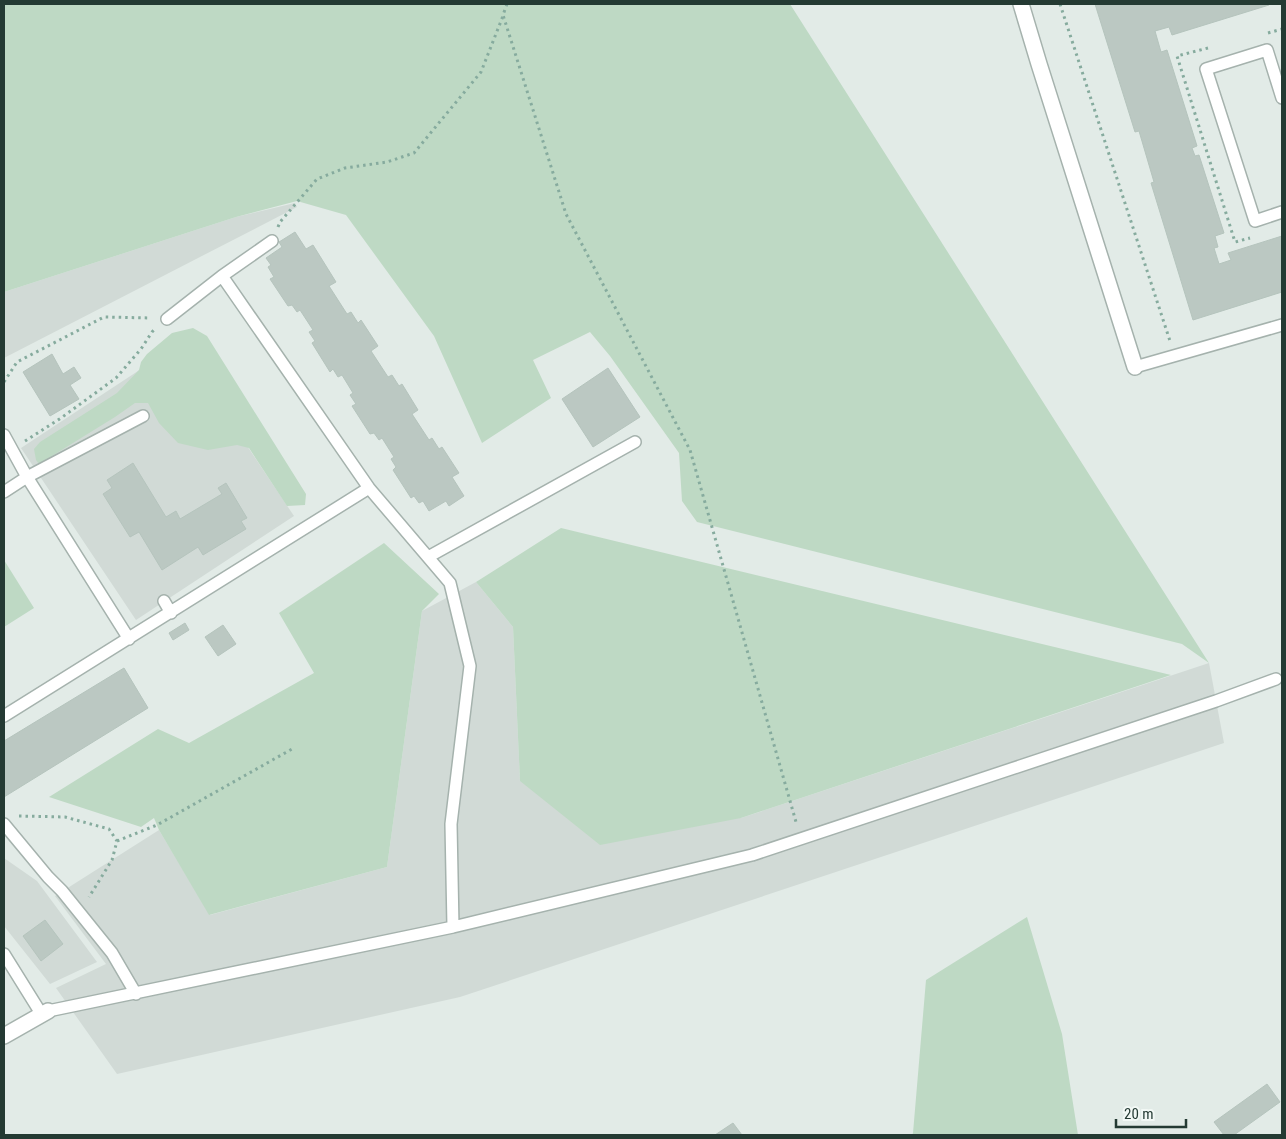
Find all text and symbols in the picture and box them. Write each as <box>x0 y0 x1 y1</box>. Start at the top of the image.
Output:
scale bar <box>1116 1096 1186 1128</box>
text: 20 m <box>1124 1105 1154 1123</box>

